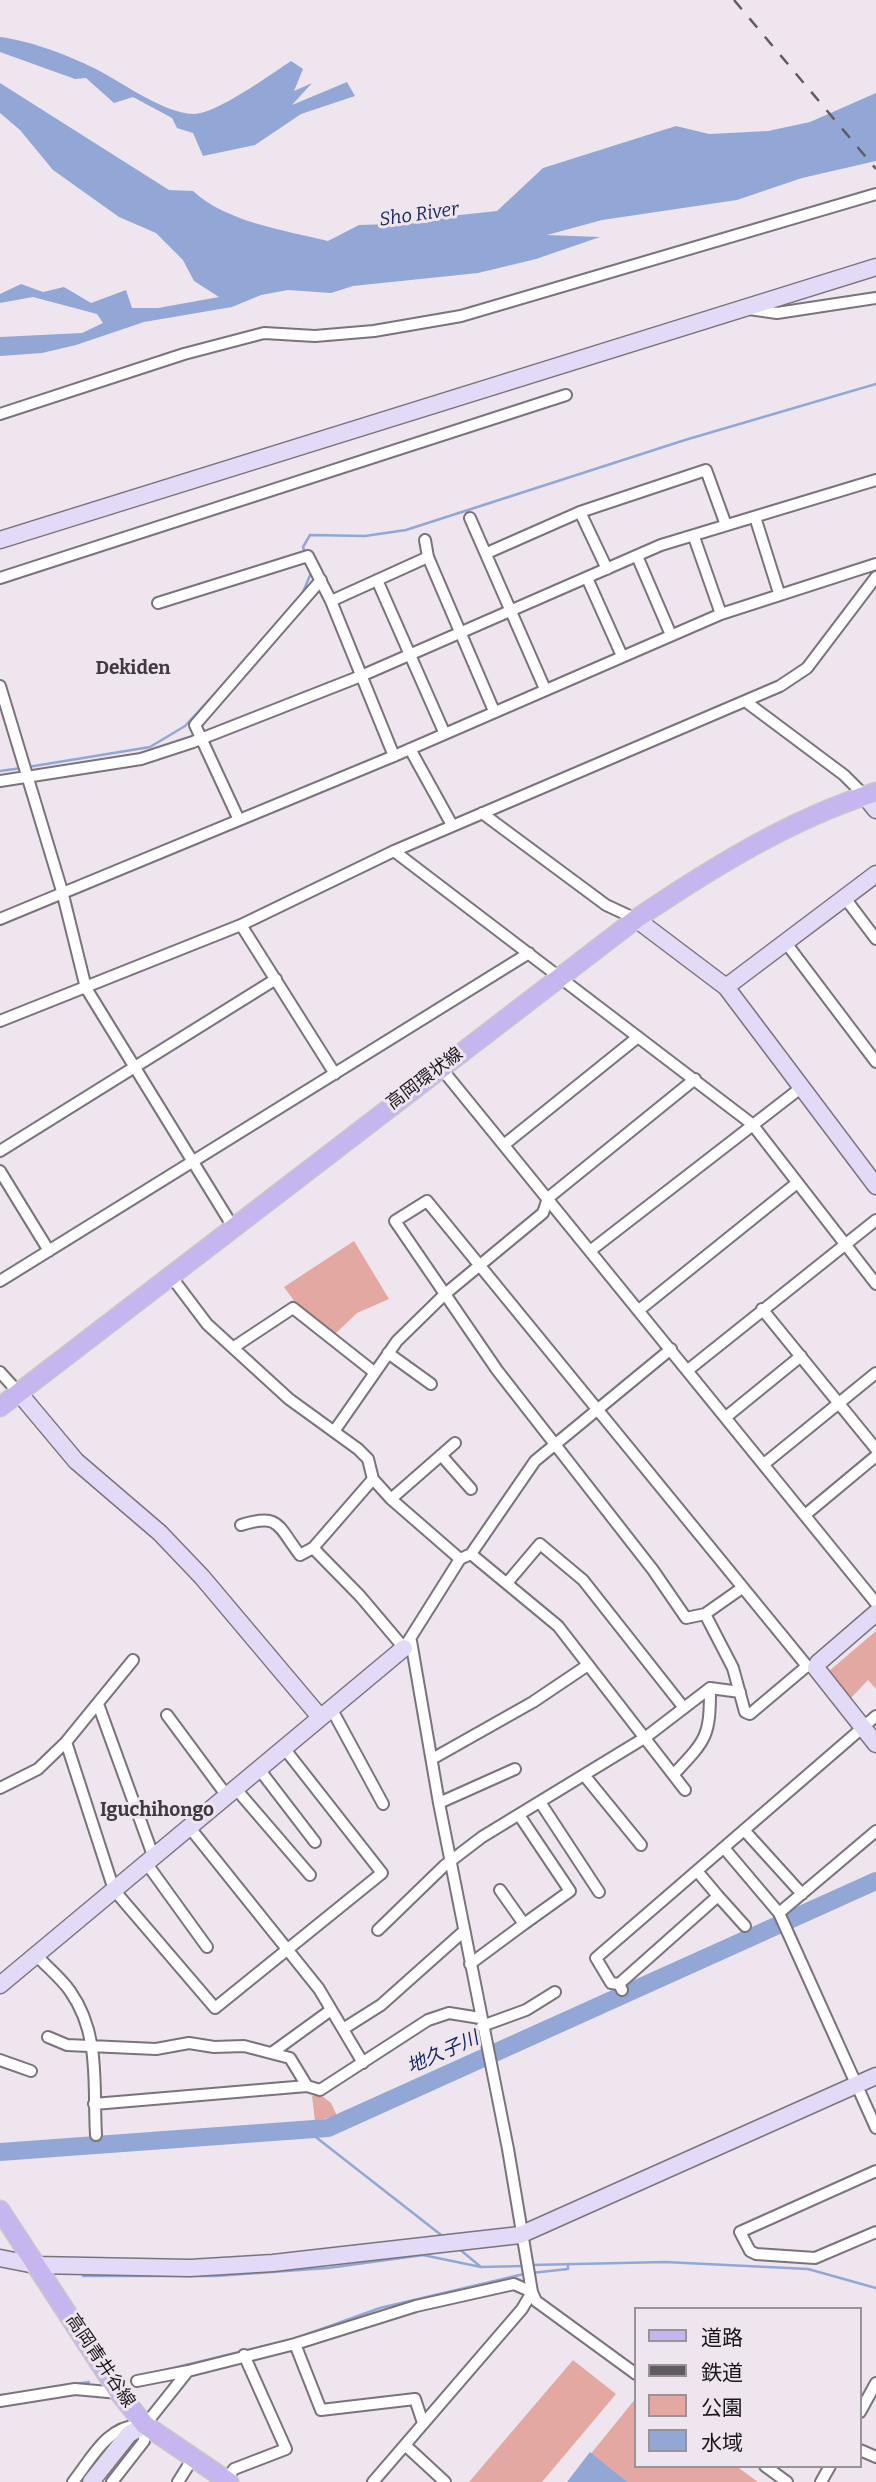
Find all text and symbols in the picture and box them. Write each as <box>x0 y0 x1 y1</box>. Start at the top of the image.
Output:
water label: Sho River <box>378 198 460 232</box>
district label: Dekiden <box>95 658 171 680</box>
street label: 高岡環状線 <box>383 1043 467 1115</box>
district label: Iguchihongo <box>100 1800 214 1822</box>
water label: 地久子川 <box>404 2027 482 2079</box>
legend <box>634 2307 862 2468</box>
street label: 高岡青井谷線 <box>61 2310 139 2412</box>
text: 道路 <box>701 2325 743 2351</box>
text: 鉄道 <box>701 2360 743 2386</box>
text: 公園 <box>701 2395 743 2421</box>
text: 水域 <box>701 2430 743 2456</box>

